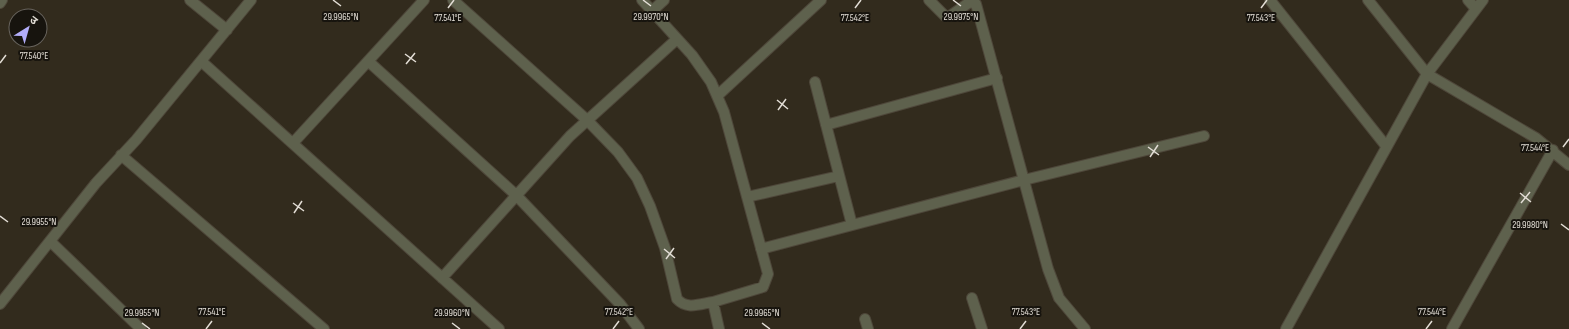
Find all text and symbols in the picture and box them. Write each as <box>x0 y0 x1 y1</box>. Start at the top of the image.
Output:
north arrow <box>8 8 48 48</box>
text: 29.9965°N <box>323 11 359 23</box>
text: 29.9970°N <box>633 11 669 23</box>
text: 29.9975°N <box>944 11 978 23</box>
text: 77.541°E <box>434 12 462 24</box>
text: 77.542°E <box>841 12 869 24</box>
text: 77.543°E <box>1247 12 1275 24</box>
text: उ <box>27 13 41 28</box>
text: 77.540°E <box>20 50 48 62</box>
text: 77.544°E <box>1521 142 1549 154</box>
text: 29.9955°N <box>22 216 56 228</box>
text: 29.9980°N <box>1512 219 1548 231</box>
text: 77.541°E <box>198 306 226 318</box>
text: 77.542°E <box>605 306 633 318</box>
text: 77.543°E <box>1012 306 1040 318</box>
text: 77.544°E <box>1418 306 1446 318</box>
text: 29.9955°N <box>125 307 159 319</box>
text: 29.9960°N <box>434 307 470 319</box>
text: 29.9965°N <box>744 307 780 319</box>

